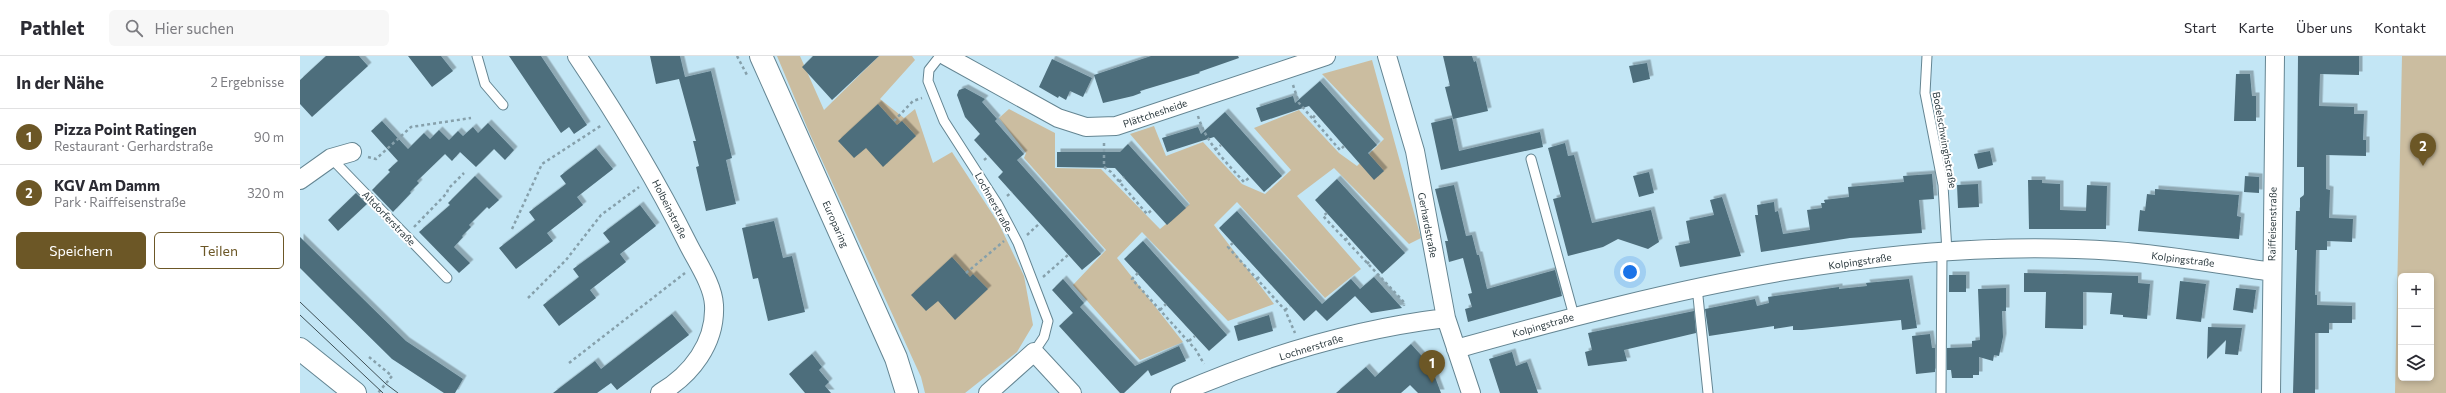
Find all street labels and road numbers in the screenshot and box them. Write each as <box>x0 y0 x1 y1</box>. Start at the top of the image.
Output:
street label: Bodelschwinghstraße <box>1931 91 1959 189</box>
street label: Plättchesheide <box>1121 96 1189 130</box>
street label: Lochnerstraße <box>973 170 1015 234</box>
street label: Holbeinstraße <box>650 177 690 241</box>
street label: Raiffeisenstraße <box>2265 187 2279 261</box>
street label: Altdorferstraße <box>360 188 418 248</box>
street label: Gerhardstraße <box>1416 191 1440 259</box>
street label: Europaring <box>820 199 852 250</box>
street label: Kolpingstraße <box>2151 249 2215 269</box>
street label: Kolpingstraße <box>1828 251 1892 271</box>
street label: Kolpingstraße <box>1511 310 1575 340</box>
street label: Lochnerstraße <box>1278 332 1344 362</box>

